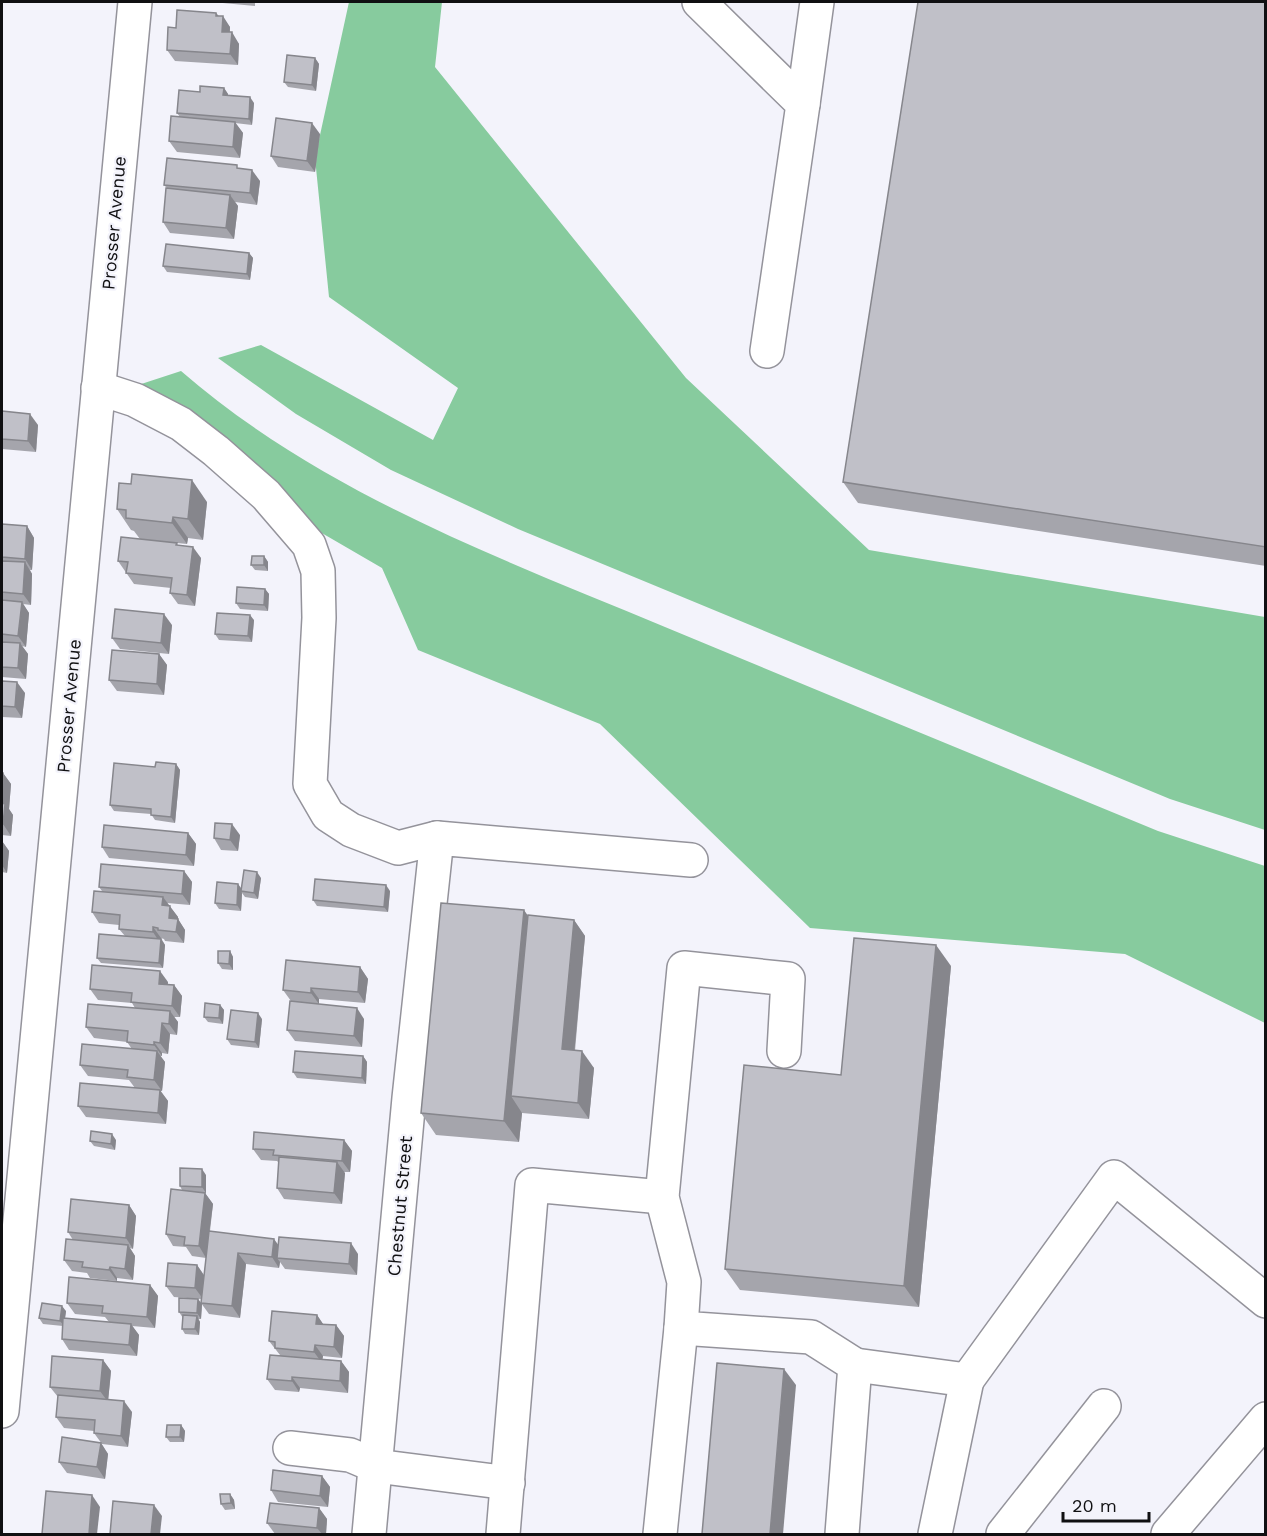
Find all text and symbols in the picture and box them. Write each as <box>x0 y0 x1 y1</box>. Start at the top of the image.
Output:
street label: Prosser Avenue <box>97 155 130 291</box>
street label: Prosser Avenue <box>52 638 85 774</box>
street label: Chestnut Street <box>383 1134 416 1277</box>
scale bar <box>1063 1485 1148 1523</box>
text: 20 m <box>1072 1495 1117 1516</box>

